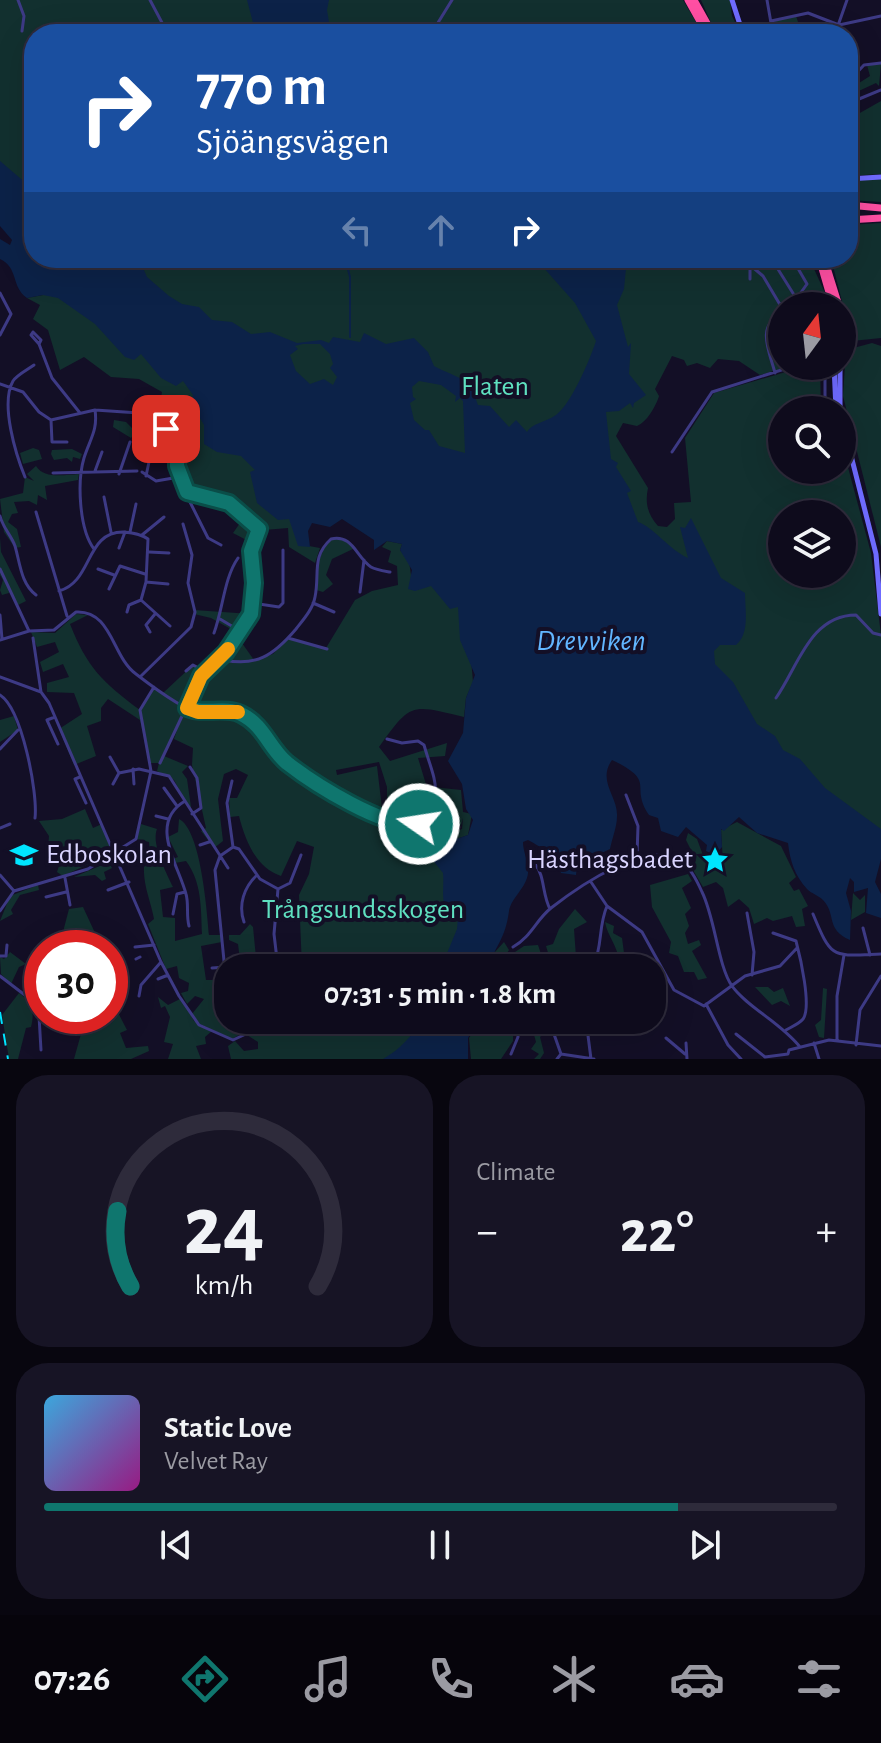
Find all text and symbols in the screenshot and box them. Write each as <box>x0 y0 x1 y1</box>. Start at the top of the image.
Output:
icon: right <box>64 56 168 160</box>
text: 770 m <box>196 59 327 115</box>
text: Sjöängsvägen <box>196 124 390 160</box>
icon: left <box>335 208 379 252</box>
icon: ahead <box>419 208 463 252</box>
icon: right <box>503 208 547 252</box>
north arrow <box>768 292 856 380</box>
map controls <box>768 292 856 588</box>
park label: Flaten <box>461 373 529 401</box>
pin <box>132 395 200 463</box>
button: search <box>768 396 856 484</box>
icon: arrive <box>144 407 188 451</box>
button: layers <box>768 500 856 588</box>
water label: Drevviken <box>536 626 646 656</box>
position arrow <box>377 782 461 866</box>
school or university icon: Edboskolan <box>9 840 39 870</box>
place label: Edboskolan <box>46 841 172 869</box>
place icon: Hästhagsbadet <box>700 845 730 875</box>
place label: Hästhagsbadet <box>527 846 693 874</box>
park label: Trångsundsskogen <box>262 896 464 924</box>
speed limit sign: 30 <box>24 930 128 1034</box>
text: 07:31 · 5 min · 1.8 km <box>324 979 556 1009</box>
text: Climate <box>477 1159 555 1185</box>
text: 24 <box>184 1186 265 1270</box>
text: 22° <box>620 1203 694 1263</box>
text: − <box>477 1210 498 1254</box>
text: + <box>816 1210 837 1254</box>
text: km/h <box>195 1271 254 1300</box>
text: Static Love <box>164 1413 292 1443</box>
text: Velvet Ray <box>164 1448 268 1474</box>
icon: previous <box>154 1523 198 1567</box>
icon: pause <box>418 1523 462 1567</box>
icon: next <box>683 1523 727 1567</box>
icon: directions <box>177 1651 233 1707</box>
icon: music <box>300 1651 356 1707</box>
icon: phone <box>423 1651 479 1707</box>
icon: climate <box>546 1651 602 1707</box>
icon: car <box>669 1651 725 1707</box>
icon: filters <box>791 1651 847 1707</box>
text: 07:26 <box>33 1661 110 1697</box>

